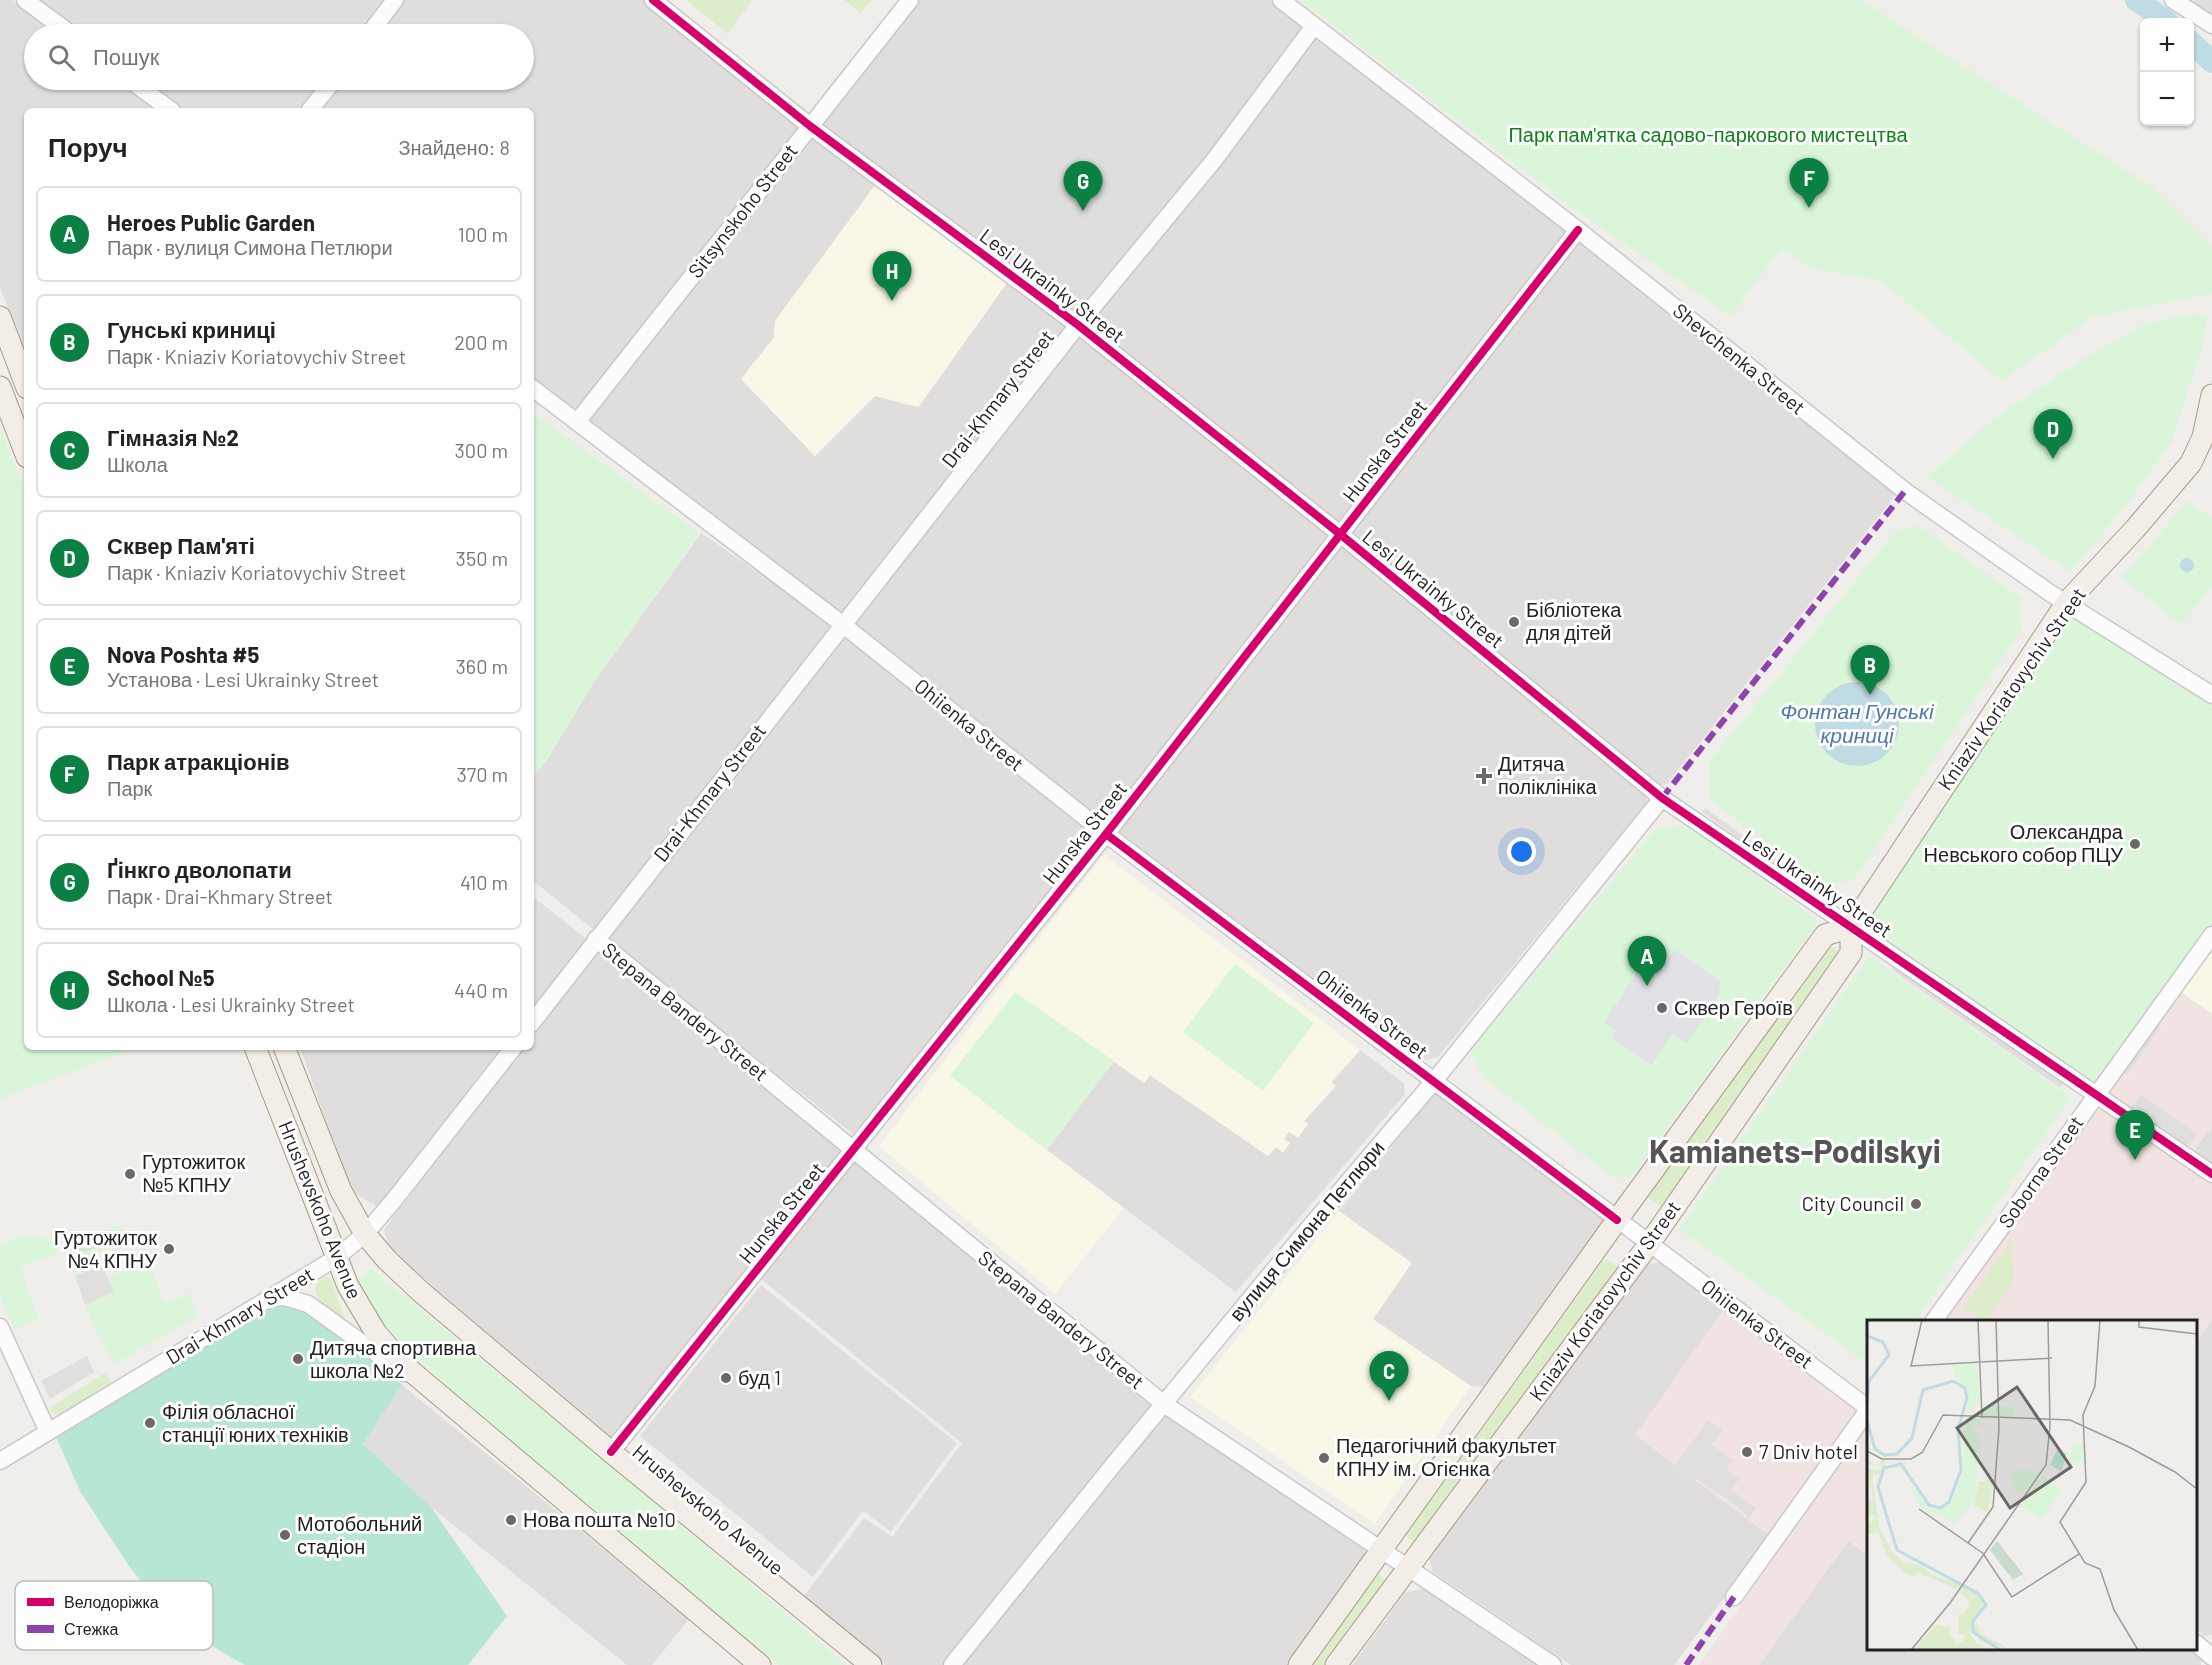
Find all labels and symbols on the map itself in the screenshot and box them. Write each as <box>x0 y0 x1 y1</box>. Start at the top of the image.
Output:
park label: Парк пам'ятка садово-паркового мистецтва <box>1508 122 1908 146</box>
street label: Sitsynskoho Street <box>682 139 802 282</box>
pin: F <box>1790 158 1828 208</box>
pin: G <box>1064 162 1102 211</box>
street label: Lesi Ukrainky Street <box>976 223 1130 347</box>
pin: H <box>872 252 912 301</box>
street label: Shevchenka Street <box>1669 298 1811 419</box>
street label: Drai-Khmary Street <box>936 325 1058 472</box>
street label: Hunska Street <box>1337 395 1431 506</box>
pin: D <box>2034 410 2072 459</box>
street label: Lesi Ukrainky Street <box>1358 524 1509 653</box>
street label: Kniaziv Koriatovychiv Street <box>1932 583 2090 794</box>
place label: Бібліотека для дітей <box>1526 597 1622 644</box>
marker: Бібліотека для дітей <box>1507 615 1521 629</box>
pin: B <box>1850 646 1890 695</box>
street label: Ohiienka Street <box>910 673 1029 776</box>
water label: Фонтан Гунські криниці <box>1780 698 1935 747</box>
street label: Drai-Khmary Street <box>648 719 770 866</box>
place label: Дитяча поліклініка <box>1498 751 1597 798</box>
marker: Дитяча поліклініка <box>1475 767 1493 785</box>
street label: Hunska Street <box>1037 777 1131 888</box>
place label: Олександра Невського собор ПЦУ <box>1924 819 2124 866</box>
street label: Lesi Ukrainky Street <box>1738 824 1897 942</box>
your location <box>1507 837 1536 866</box>
marker: Олександра Невського собор ПЦУ <box>2128 837 2142 851</box>
pin: A <box>1628 936 1666 986</box>
street label: Stepana Bandery Street <box>598 937 773 1085</box>
street label: Ohiienka Street <box>1312 963 1433 1063</box>
place label: Сквер Героїв <box>1674 995 1793 1019</box>
marker: Сквер Героїв <box>1655 1001 1669 1015</box>
pin: E <box>2116 1110 2154 1160</box>
street label: Soborna Street <box>1993 1111 2088 1232</box>
street label: Hrushevskoho Avenue <box>274 1117 368 1302</box>
district label: Kamianets-Podilskyi <box>1649 1131 1941 1169</box>
street label: вулиця Симона Петлюри <box>1224 1135 1389 1325</box>
place label: Гуртожиток №5 КПНУ <box>142 1149 245 1196</box>
street label: Hunska Street <box>733 1157 829 1268</box>
marker: Гуртожиток №5 КПНУ <box>123 1167 137 1181</box>
place label: City Council <box>1802 1191 1904 1215</box>
street label: Kniaziv Koriatovychiv Street <box>1524 1196 1685 1405</box>
marker: City Council <box>1909 1197 1923 1211</box>
place label: Гуртожиток №4 КПНУ <box>54 1225 157 1272</box>
marker: Гуртожиток №4 КПНУ <box>162 1242 176 1256</box>
street label: Stepana Bandery Street <box>974 1245 1149 1393</box>
street label: Drai-Khmary Street <box>161 1262 318 1369</box>
street label: Ohiienka Street <box>1697 1273 1818 1373</box>
inset map <box>1867 1320 2197 1650</box>
place label: Дитяча спортивна школа №2 <box>310 1335 477 1382</box>
marker: Дитяча спортивна школа №2 <box>291 1352 305 1366</box>
pin: C <box>1370 1352 1408 1401</box>
place label: буд 1 <box>738 1365 781 1389</box>
marker: буд 1 <box>719 1371 733 1385</box>
place label: Філія обласної станції юних техніків <box>162 1399 349 1446</box>
marker: Філія обласної станції юних техніків <box>143 1416 157 1430</box>
place label: Педагогічний факультет КПНУ ім. Огієнка <box>1336 1433 1557 1480</box>
street label: Hrushevskoho Avenue <box>628 1439 789 1579</box>
place label: 7 Dniv hotel <box>1759 1439 1858 1463</box>
marker: 7 Dniv hotel <box>1740 1445 1754 1459</box>
marker: Педагогічний факультет КПНУ ім. Огієнка <box>1317 1451 1331 1465</box>
place label: Нова пошта №10 <box>523 1507 676 1531</box>
place label: Мотобольний стадіон <box>297 1511 422 1558</box>
marker: Нова пошта №10 <box>504 1513 518 1527</box>
marker: Мотобольний стадіон <box>278 1528 292 1542</box>
legend <box>15 1581 213 1650</box>
text: Велодоріжка <box>64 1592 159 1611</box>
text: Стежка <box>64 1619 118 1638</box>

